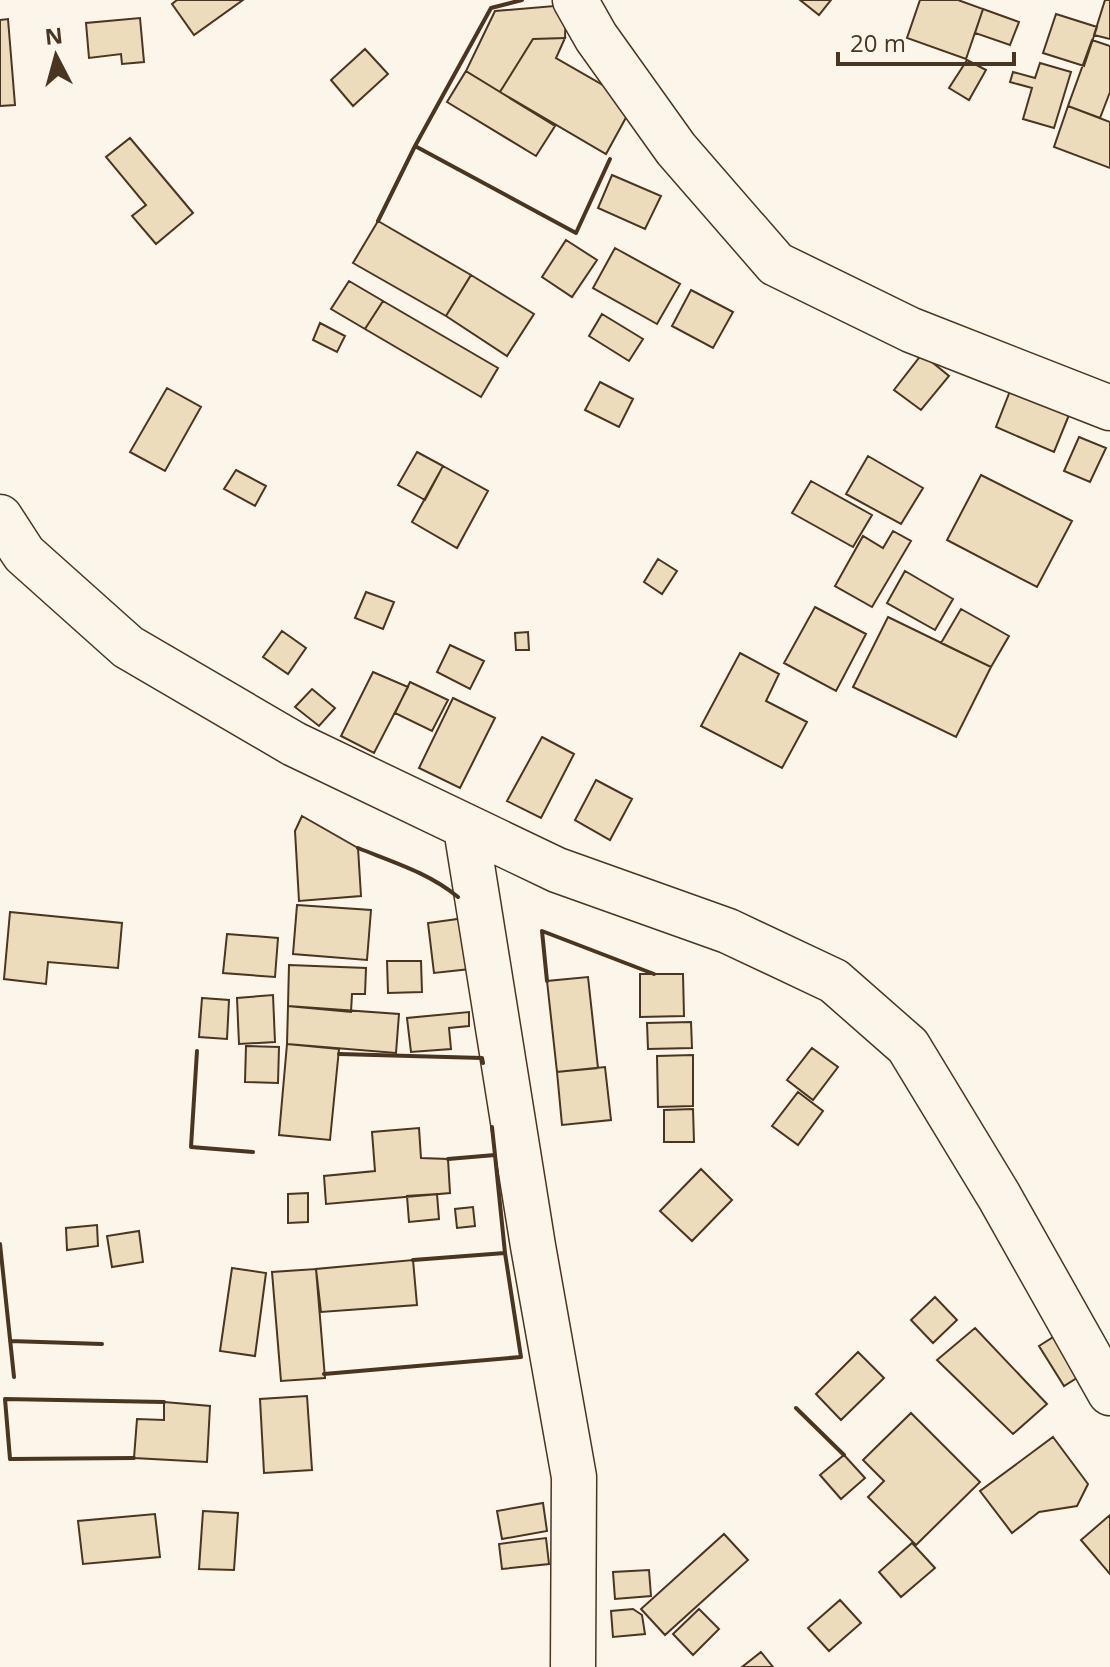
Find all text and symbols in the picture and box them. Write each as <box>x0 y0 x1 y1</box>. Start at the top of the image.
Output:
north arrow <box>16 16 96 96</box>
scale bar <box>838 16 1014 66</box>
text: N <box>43 19 64 51</box>
text: 20 m <box>850 26 906 59</box>

